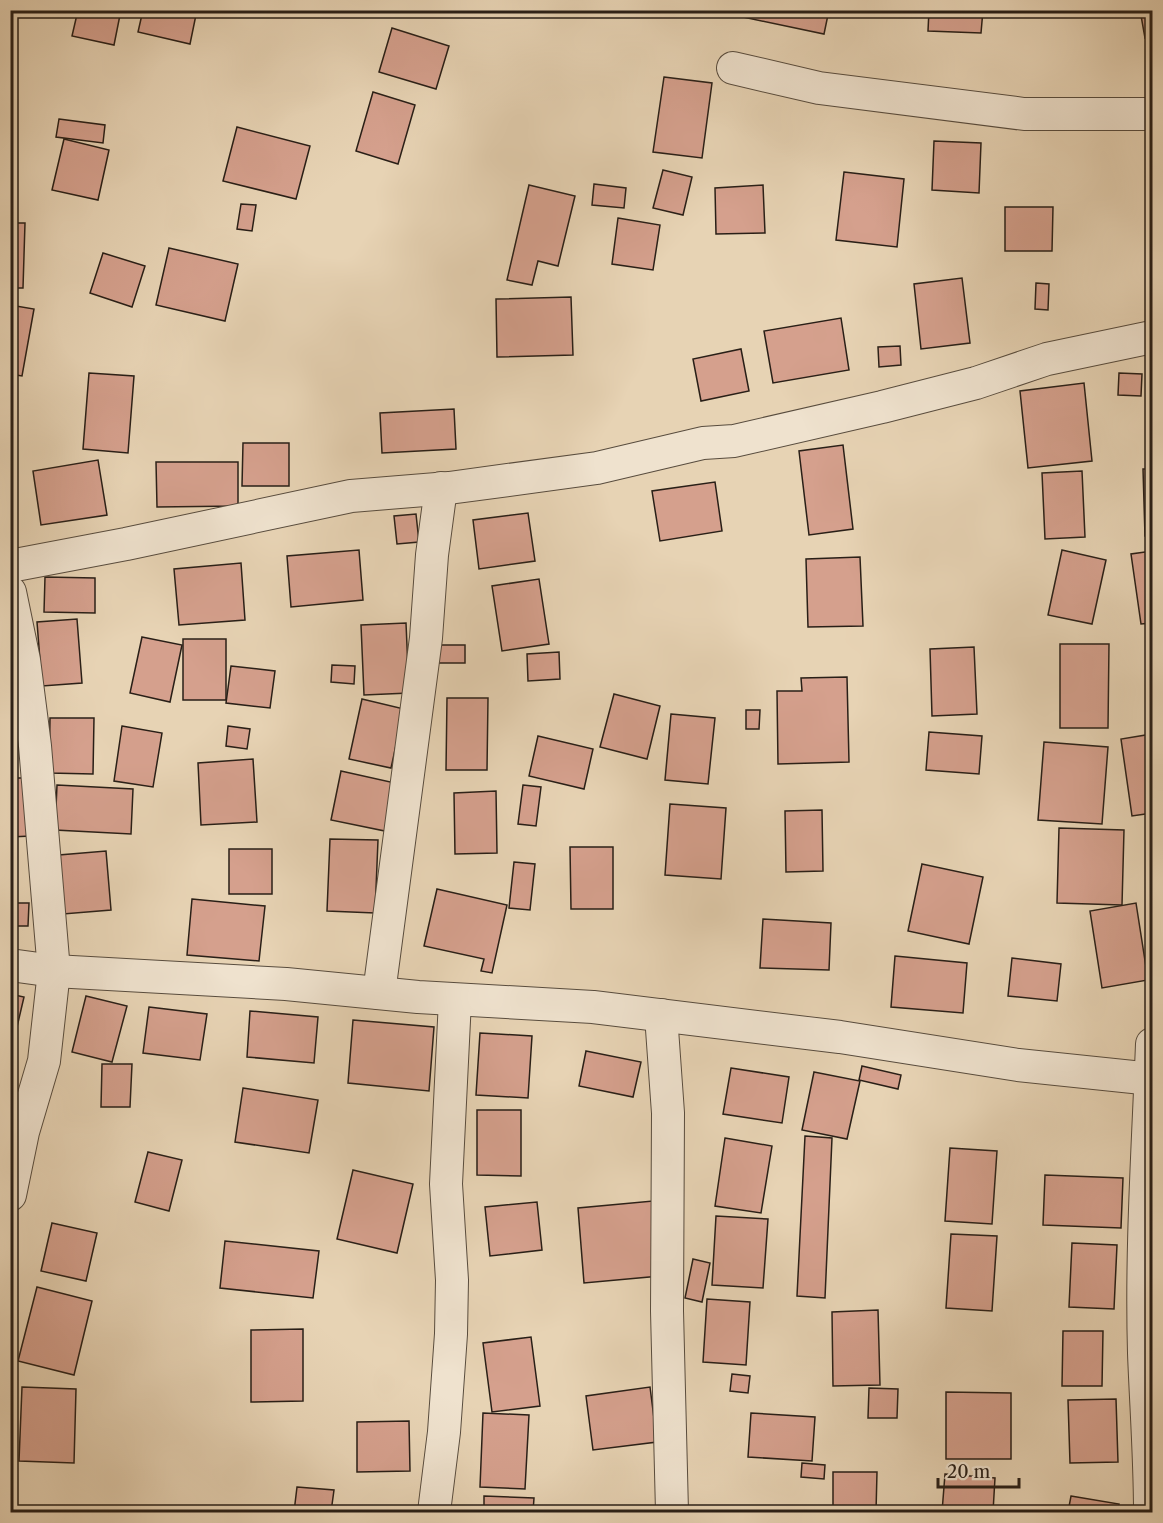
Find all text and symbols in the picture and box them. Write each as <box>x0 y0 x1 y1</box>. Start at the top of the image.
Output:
scale bar <box>938 1451 1019 1489</box>
text: 20 m <box>947 1461 991 1483</box>

